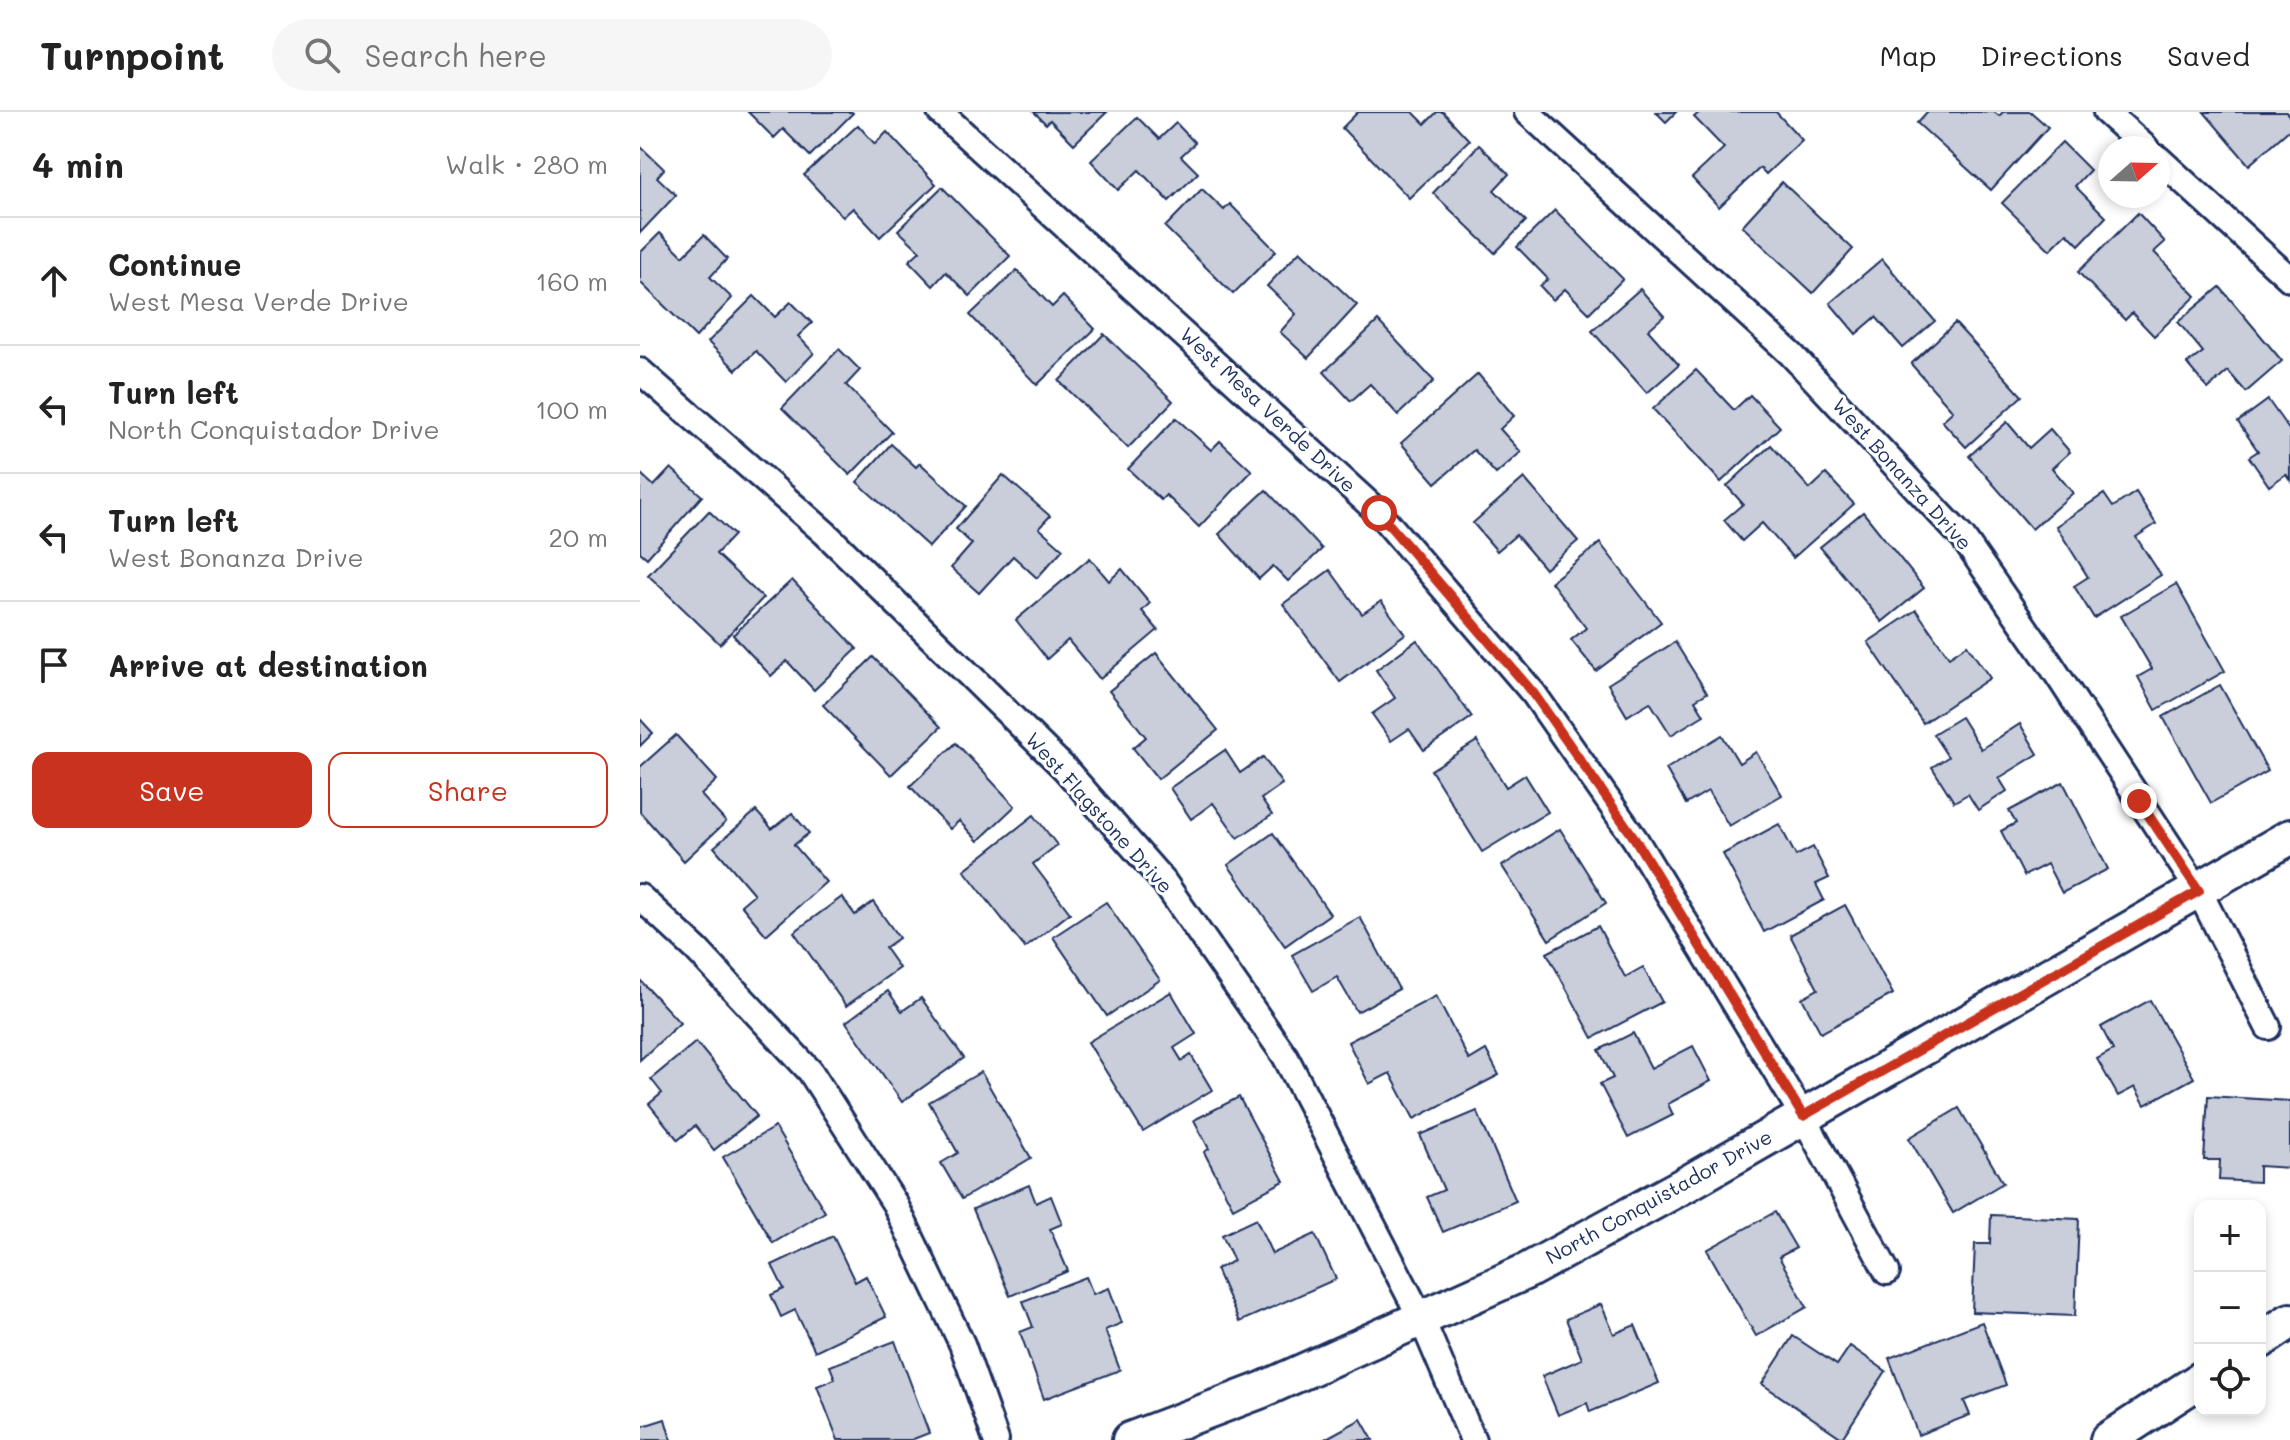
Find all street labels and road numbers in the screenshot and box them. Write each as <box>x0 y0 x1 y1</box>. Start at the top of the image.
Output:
street label: West Mesa Verde Drive <box>1175 321 1362 498</box>
street label: West Bonanza Drive <box>1827 392 1978 555</box>
street label: West Flagstone Drive <box>1020 726 1179 898</box>
street label: North Conquistador Drive <box>1541 1123 1776 1269</box>

